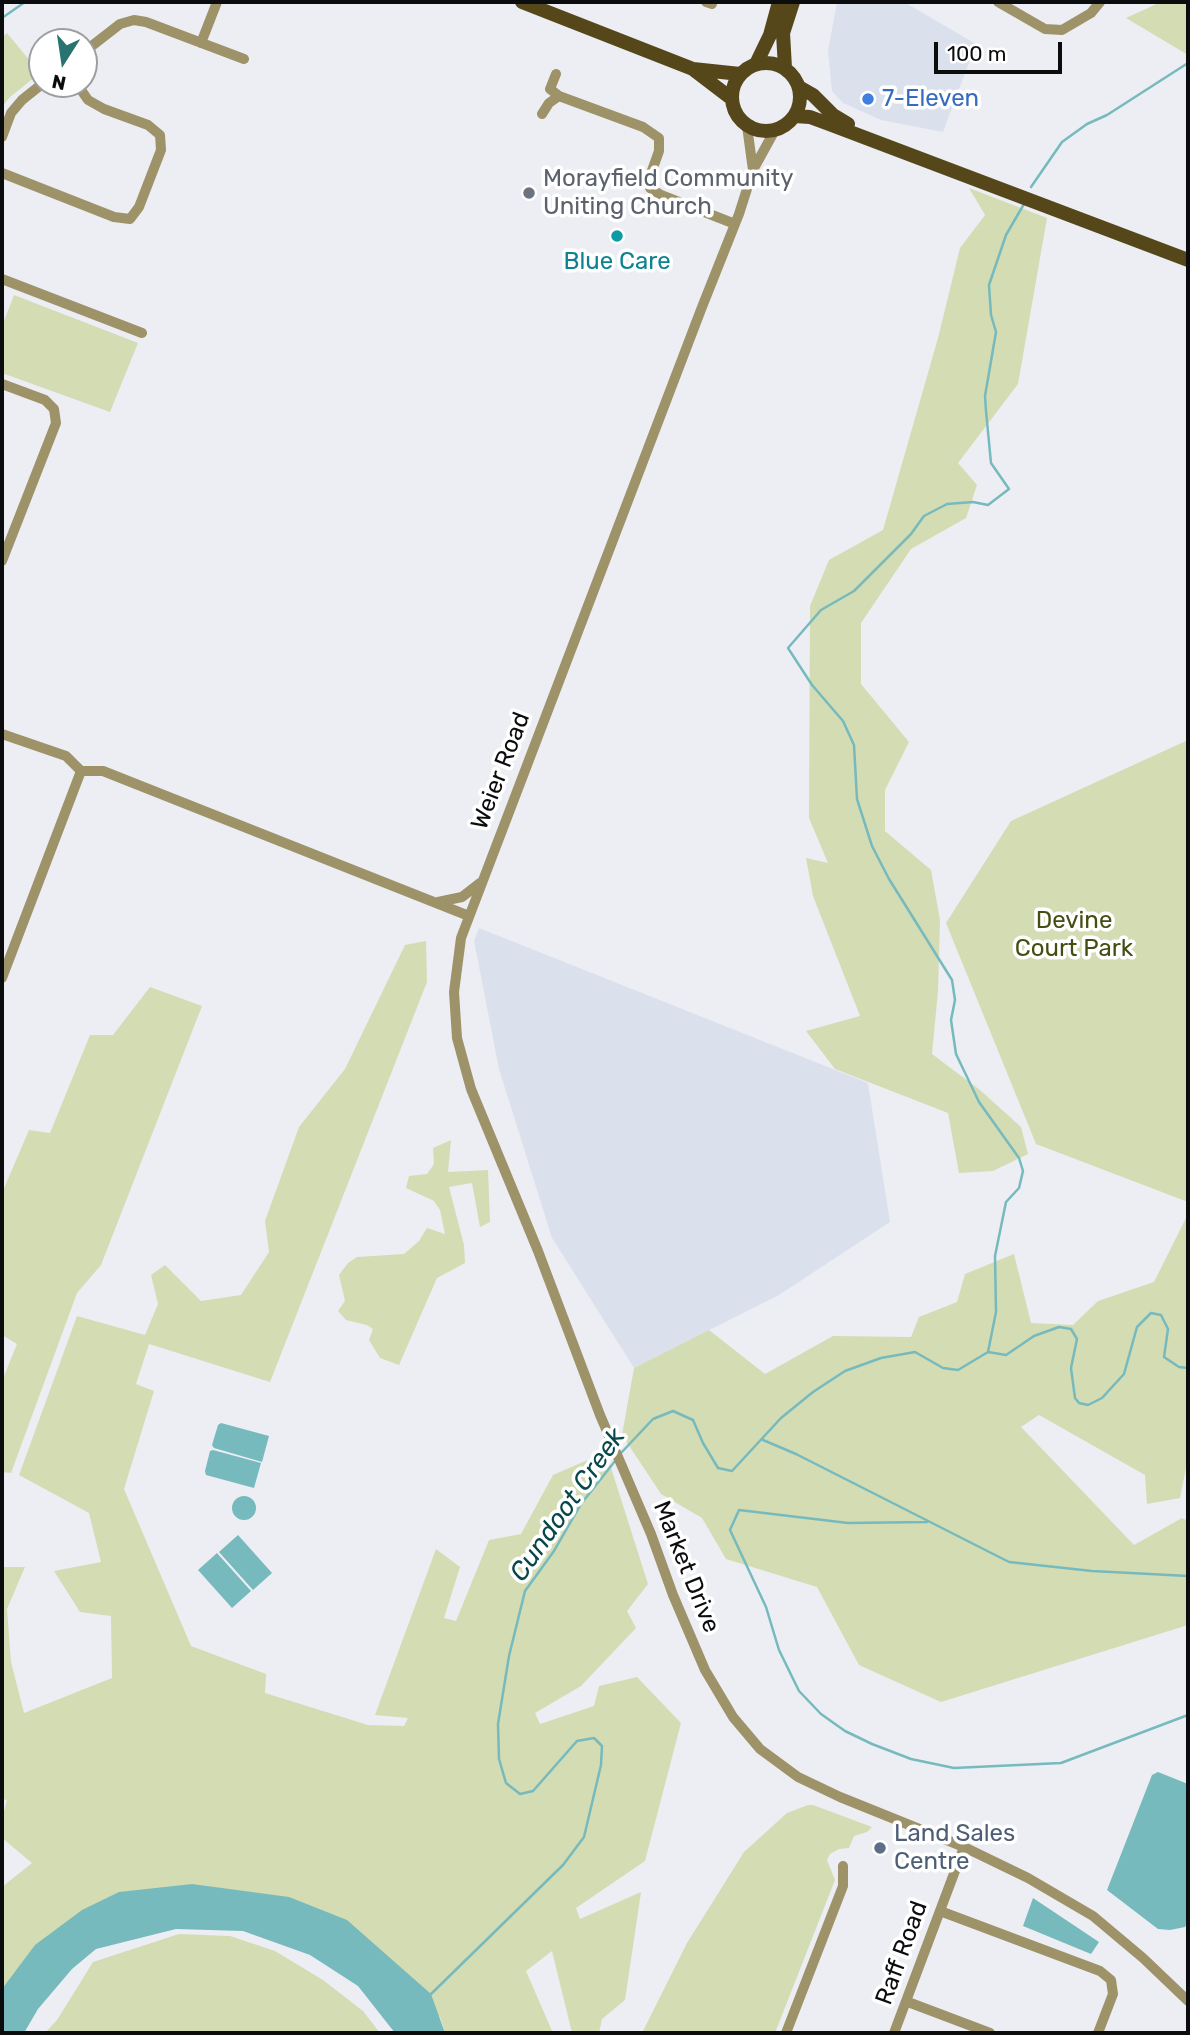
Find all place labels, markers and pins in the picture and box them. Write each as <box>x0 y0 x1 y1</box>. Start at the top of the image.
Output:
place label: 7-Eleven <box>882 85 979 113</box>
marker: 7-Eleven <box>860 91 876 107</box>
place label: Morayfield Community Uniting Church <box>543 165 793 221</box>
marker: Morayfield Community Uniting Church <box>521 185 537 201</box>
marker: Blue Care <box>609 228 625 244</box>
place label: Blue Care <box>563 248 671 276</box>
place label: Land Sales Centre <box>894 1820 1015 1876</box>
marker: Land Sales Centre <box>872 1840 888 1856</box>

